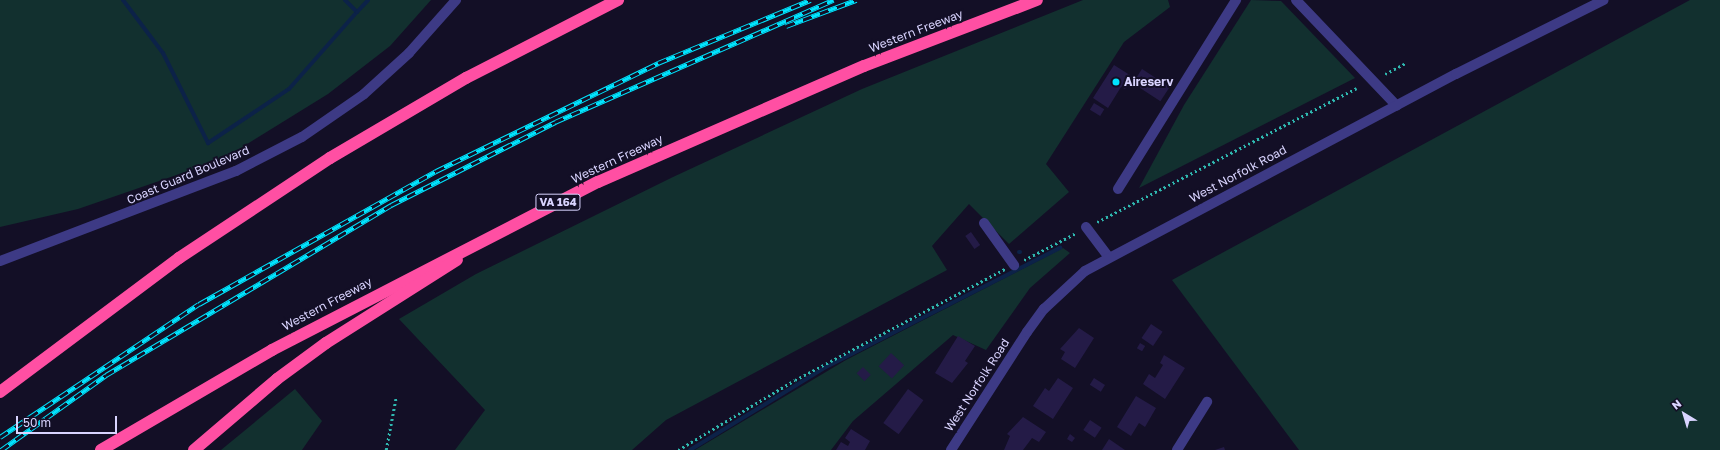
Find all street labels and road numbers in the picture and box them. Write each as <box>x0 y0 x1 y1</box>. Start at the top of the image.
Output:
street label: Western Freeway <box>867 6 965 56</box>
street label: Western Freeway <box>569 131 665 187</box>
street label: West Norfolk Road <box>1187 142 1289 206</box>
street label: Coast Guard Boulevard <box>125 143 251 207</box>
road number: VA 164 <box>535 193 581 211</box>
street label: Western Freeway <box>280 274 374 334</box>
street label: West Norfolk Road <box>942 336 1012 434</box>

